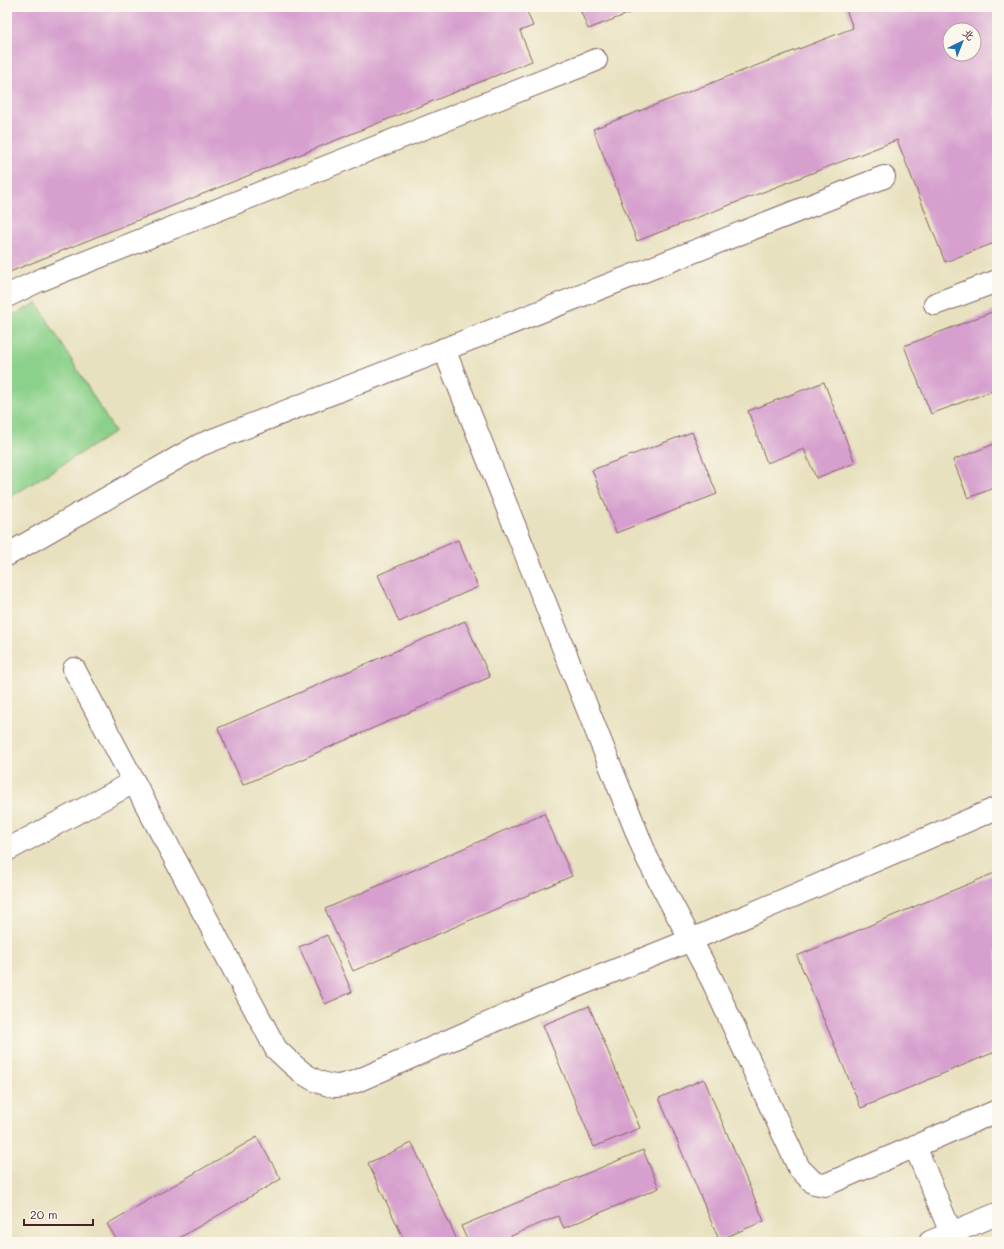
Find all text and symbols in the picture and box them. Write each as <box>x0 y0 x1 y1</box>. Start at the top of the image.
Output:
north arrow <box>942 22 982 62</box>
text: 北 <box>960 25 978 44</box>
scale bar <box>24 1201 93 1227</box>
text: 20 m <box>30 1206 58 1222</box>

